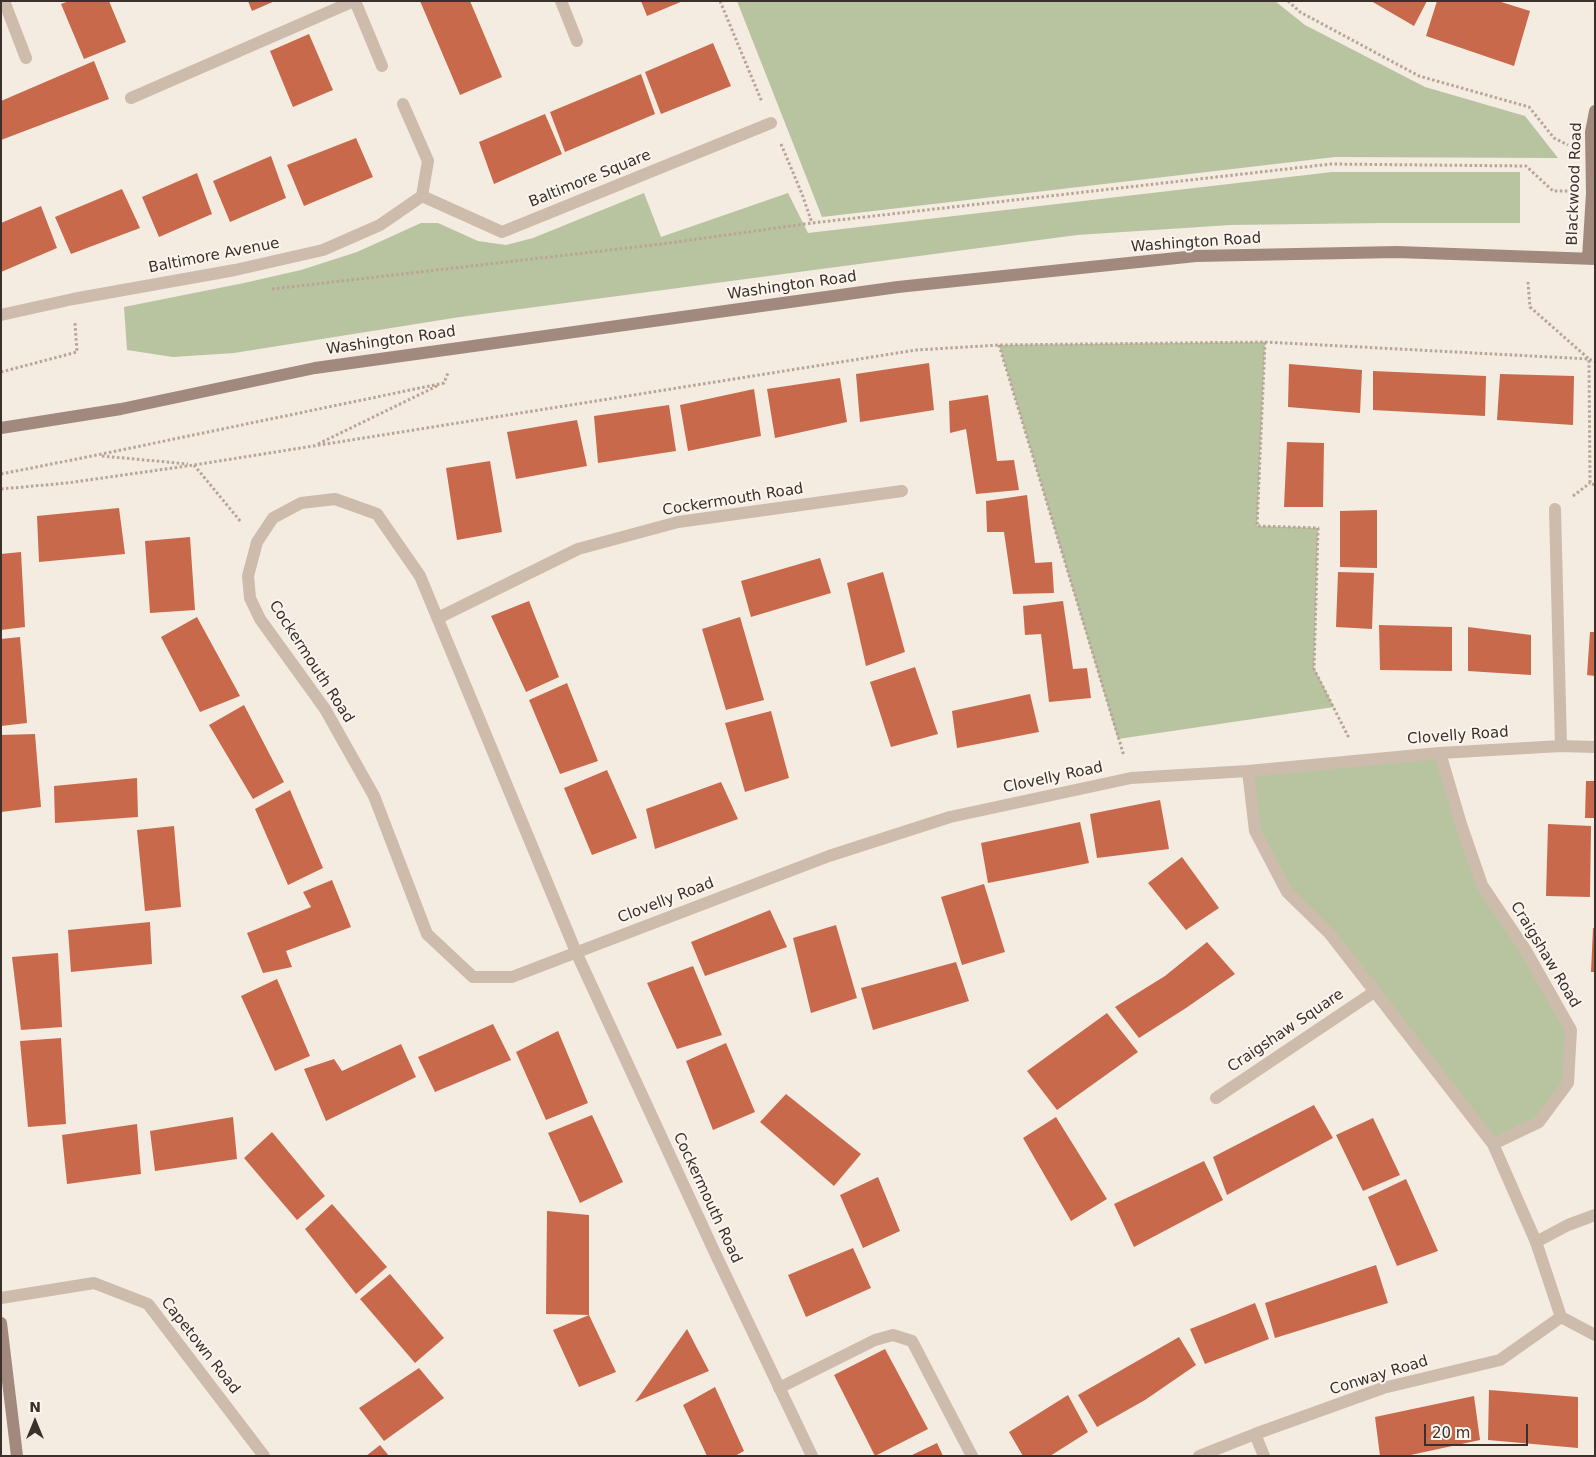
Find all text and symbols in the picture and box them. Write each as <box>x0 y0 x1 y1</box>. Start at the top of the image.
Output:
street label: Blackwood Road <box>1564 122 1586 246</box>
street label: Baltimore Square <box>526 146 654 212</box>
street label: Washington Road <box>1130 229 1262 257</box>
street label: Baltimore Avenue <box>147 234 281 278</box>
street label: Washington Road <box>726 268 858 304</box>
street label: Washington Road <box>325 323 457 359</box>
street label: Cockermouth Road <box>661 480 805 520</box>
street label: Cockermouth Road <box>265 597 357 727</box>
street label: Clovelly Road <box>1407 723 1509 749</box>
street label: Clovelly Road <box>1001 759 1105 797</box>
street label: Clovelly Road <box>615 874 717 928</box>
street label: Craigshaw Road <box>1506 899 1584 1011</box>
street label: Craigshaw Square <box>1225 986 1347 1076</box>
street label: Cockermouth Road <box>669 1130 745 1266</box>
street label: Capetown Road <box>157 1294 243 1398</box>
street label: Conway Road <box>1328 1352 1430 1400</box>
north arrow <box>10 1397 60 1447</box>
text: N <box>29 1399 41 1415</box>
scale bar <box>1426 1414 1530 1446</box>
text: 20 m <box>1432 1424 1470 1442</box>

